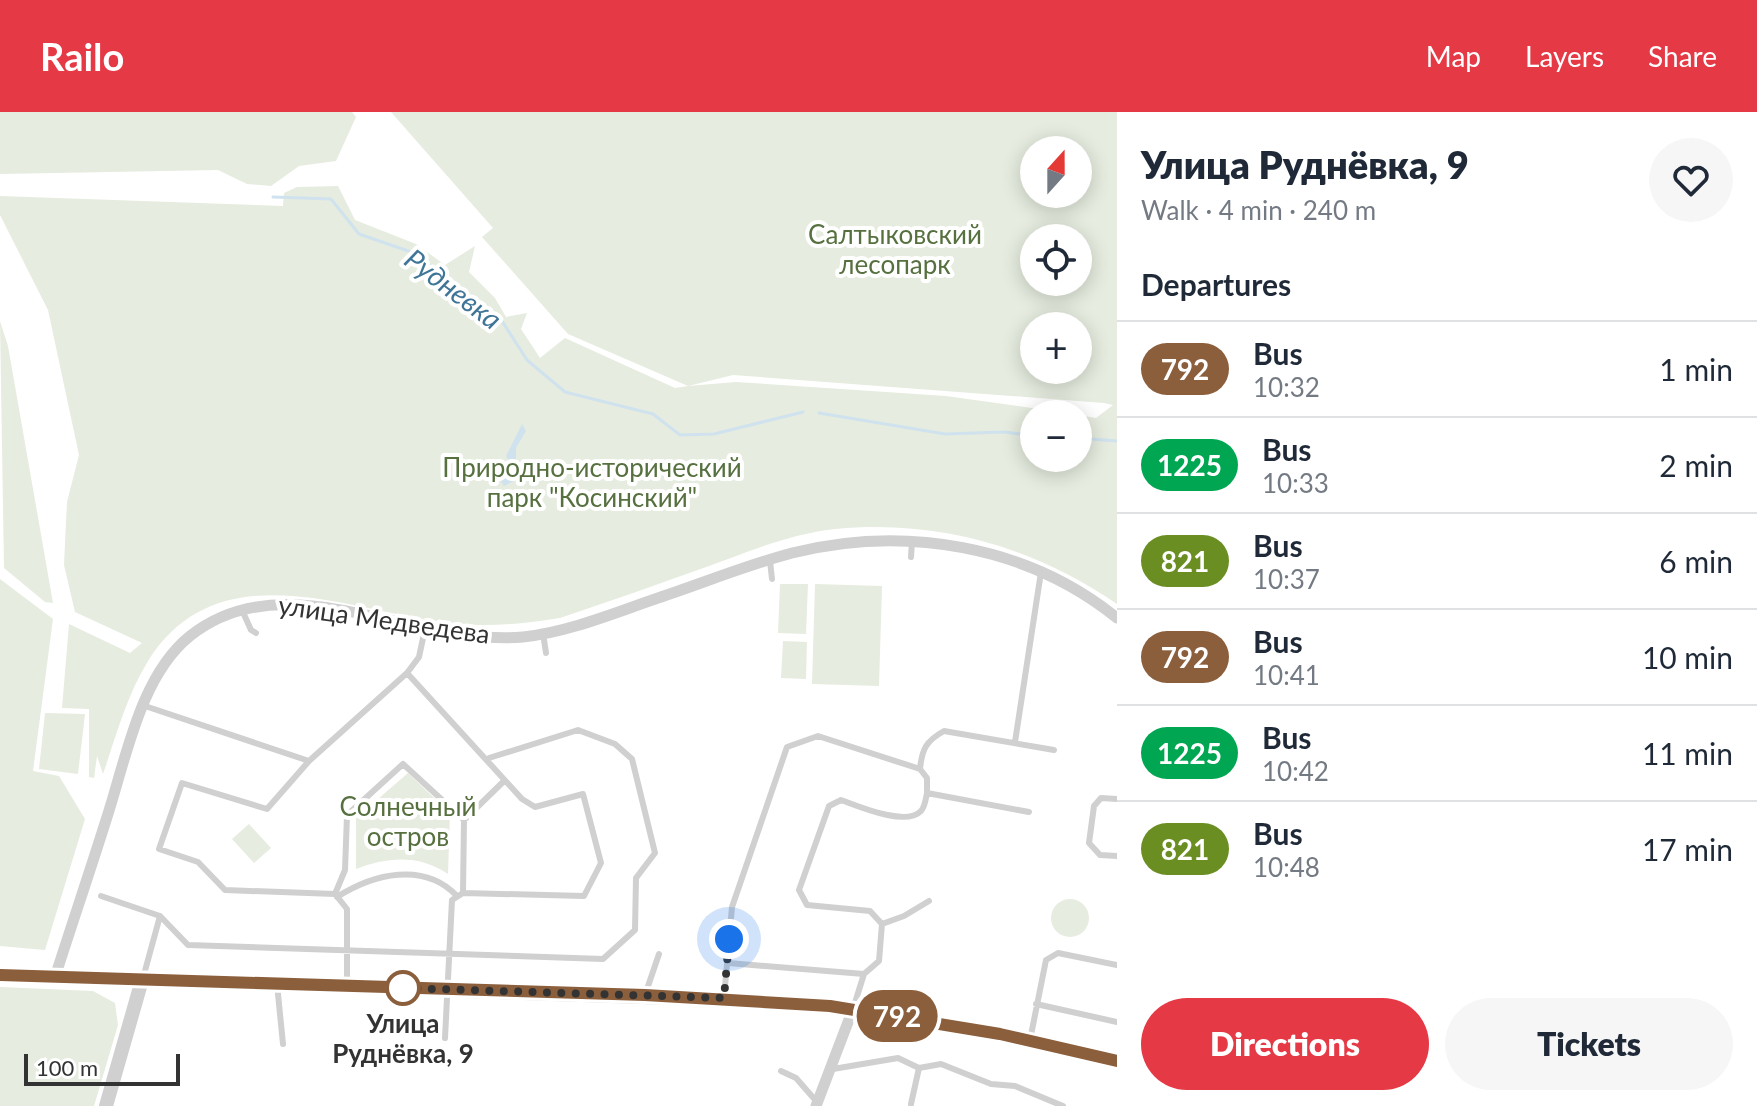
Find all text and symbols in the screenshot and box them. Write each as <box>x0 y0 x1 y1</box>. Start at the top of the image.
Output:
text: Railo <box>40 33 124 79</box>
text: Map <box>1426 39 1481 73</box>
text: Layers <box>1525 39 1604 73</box>
text: Share <box>1648 39 1717 73</box>
north arrow <box>1020 136 1092 208</box>
map controls <box>1020 136 1092 472</box>
button: heart <box>1649 138 1733 222</box>
text: Улица Руднёвка, 9 <box>1141 141 1469 187</box>
text: Walk · 4 min · 240 m <box>1141 194 1376 226</box>
park label: Салтыковский лесопарк <box>808 218 982 280</box>
button: locate <box>1020 224 1092 296</box>
water label: Рудневка <box>399 241 509 336</box>
text: Departures <box>1141 266 1291 302</box>
button: + <box>1020 312 1092 384</box>
text: Bus <box>1253 335 1303 371</box>
text: 1 min <box>1659 351 1733 387</box>
text: 792 <box>1161 352 1209 386</box>
text: 10:32 <box>1253 371 1320 403</box>
button: − <box>1020 400 1092 472</box>
text: Bus <box>1262 431 1312 467</box>
text: 2 min <box>1659 447 1733 483</box>
text: 1225 <box>1157 448 1222 482</box>
park label: Природно-исторический парк "Косинский" <box>442 451 742 513</box>
text: 10:33 <box>1262 467 1329 499</box>
text: Bus <box>1253 527 1303 563</box>
text: 6 min <box>1659 543 1733 579</box>
text: 821 <box>1161 544 1209 578</box>
text: 10:37 <box>1253 563 1320 595</box>
street label: улица Медведева <box>276 588 492 650</box>
text: Bus <box>1253 623 1303 659</box>
text: 10 min <box>1642 639 1733 675</box>
text: 792 <box>1161 640 1209 674</box>
text: 10:41 <box>1253 659 1320 691</box>
text: Bus <box>1262 719 1312 755</box>
text: 11 min <box>1642 735 1733 771</box>
text: 1225 <box>1157 736 1222 770</box>
text: 10:42 <box>1262 755 1329 787</box>
park label: Солнечный остров <box>340 790 476 852</box>
text: Bus <box>1253 815 1303 851</box>
text: 17 min <box>1642 831 1733 867</box>
text: 821 <box>1161 832 1209 866</box>
text: 10:48 <box>1253 851 1320 883</box>
your location <box>709 919 749 959</box>
marker: Улица Руднёвка, 9 <box>386 971 420 1005</box>
line badge: 792 <box>851 990 943 1042</box>
button: Directions <box>1141 998 1429 1090</box>
button: Tickets <box>1445 998 1733 1090</box>
text: 792 <box>873 999 921 1033</box>
place label: Улица Руднёвка, 9 <box>332 1007 474 1069</box>
scale bar <box>24 1050 180 1086</box>
text: 100 m <box>36 1054 98 1081</box>

